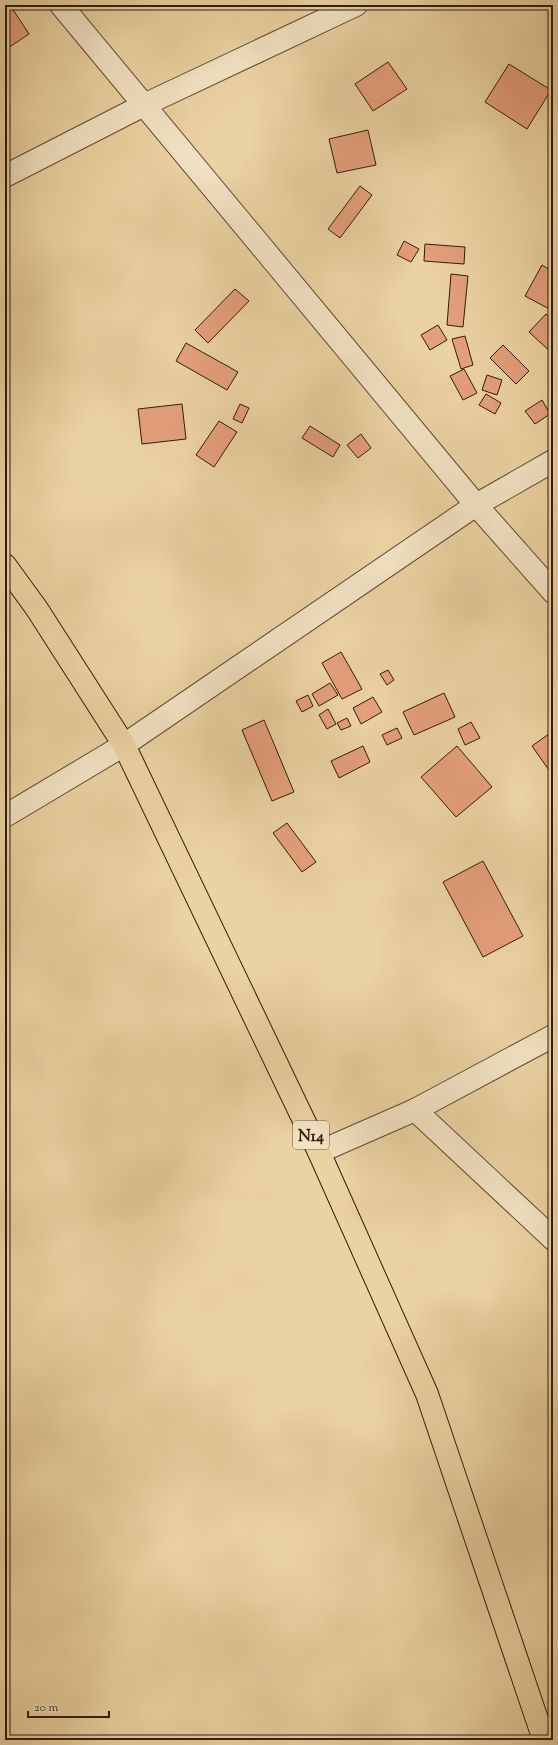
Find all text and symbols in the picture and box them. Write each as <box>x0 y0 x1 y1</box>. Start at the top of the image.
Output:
road number: N14 <box>293 1121 329 1149</box>
scale bar <box>28 1693 109 1719</box>
text: 20 m <box>34 1699 59 1717</box>

